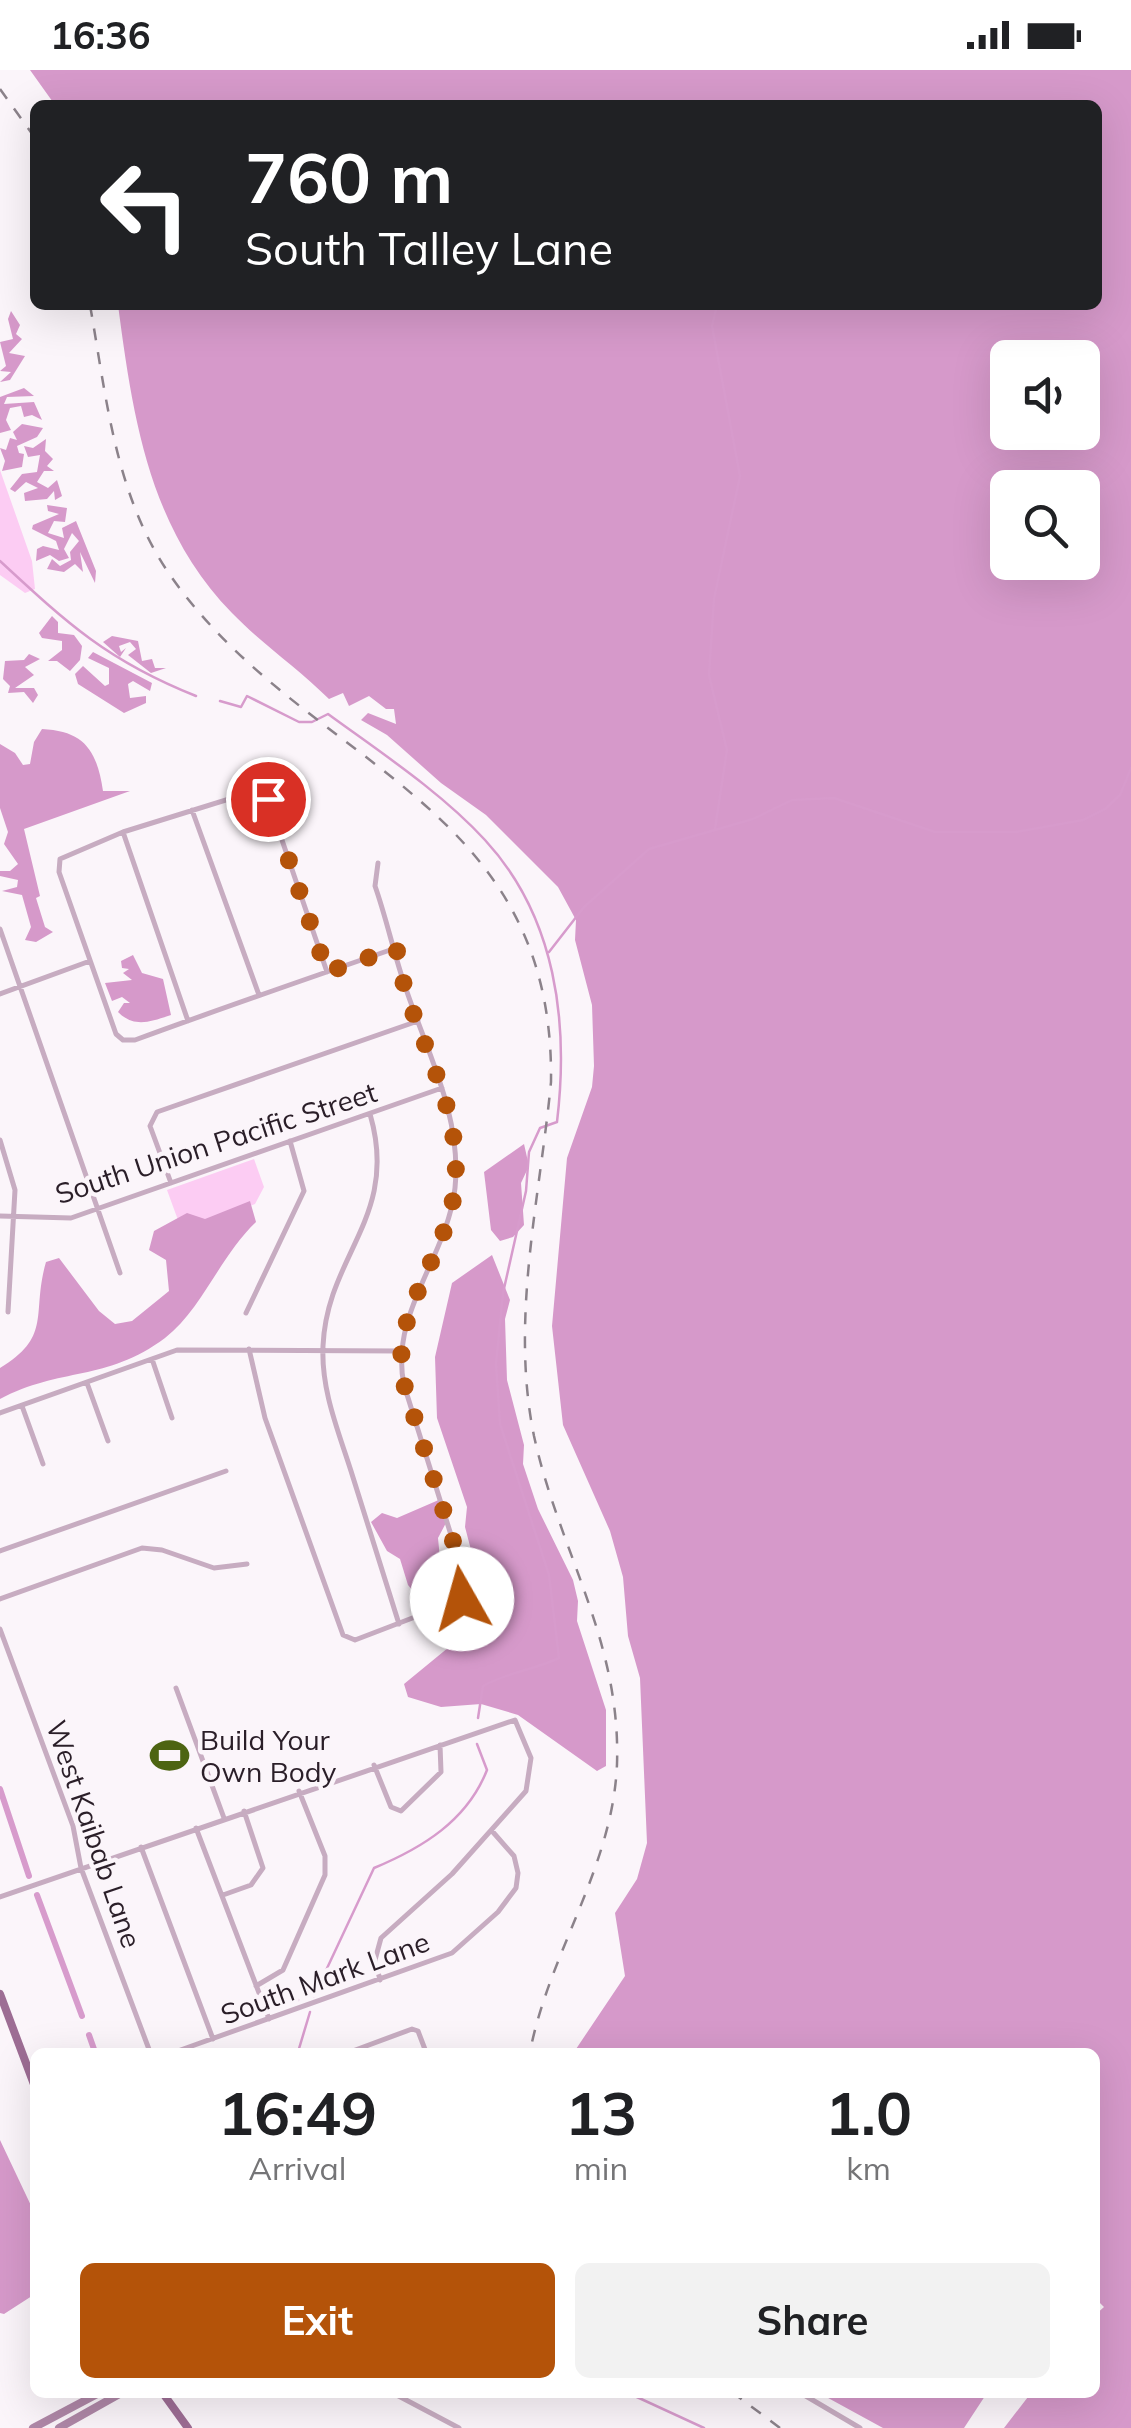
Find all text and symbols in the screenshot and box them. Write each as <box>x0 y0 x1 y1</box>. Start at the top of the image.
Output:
text: 16:36 <box>50 11 151 59</box>
text: 760 m <box>245 133 453 221</box>
icon: left <box>80 140 210 270</box>
text: South Talley Lane <box>245 220 613 276</box>
map controls <box>990 340 1100 580</box>
button: sound <box>990 340 1100 450</box>
button: search <box>990 470 1100 580</box>
pin <box>226 757 311 842</box>
icon: arrive <box>241 772 296 827</box>
street label: South Union Pacific Street <box>51 1074 381 1211</box>
position arrow <box>410 1547 514 1651</box>
street label: West Kaibab Lane <box>39 1716 150 1952</box>
place label: Build Your Own Body <box>200 1722 336 1789</box>
sports icon: Build Your Own Body <box>149 1735 191 1777</box>
street label: South Mark Lane <box>216 1924 434 2032</box>
text: 16:49 <box>218 2075 377 2150</box>
text: 13 <box>565 2075 637 2150</box>
text: 1.0 <box>825 2075 912 2150</box>
text: Arrival <box>249 2148 346 2188</box>
text: min <box>574 2148 628 2188</box>
text: km <box>846 2148 891 2188</box>
button: Exit <box>80 2263 555 2378</box>
button: Share <box>575 2263 1050 2378</box>

